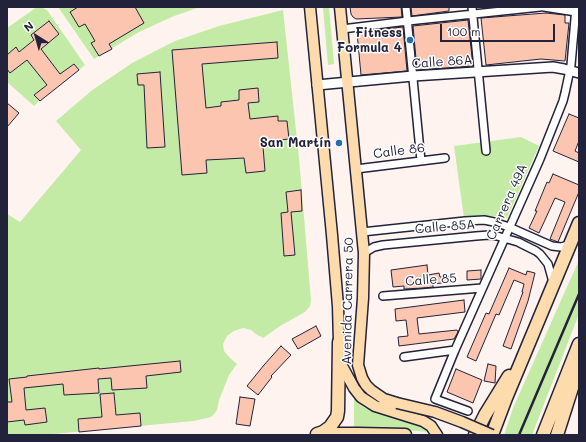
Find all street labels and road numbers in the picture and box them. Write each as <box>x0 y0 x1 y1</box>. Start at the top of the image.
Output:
street label: Calle 86A <box>411 52 473 72</box>
street label: Calle 86 <box>372 140 426 162</box>
street label: Carrera 49A <box>483 162 531 242</box>
street label: Calle 85A <box>414 217 476 237</box>
street label: Avenida Carrera 50 <box>339 237 357 365</box>
street label: Calle 85 <box>405 270 457 290</box>

